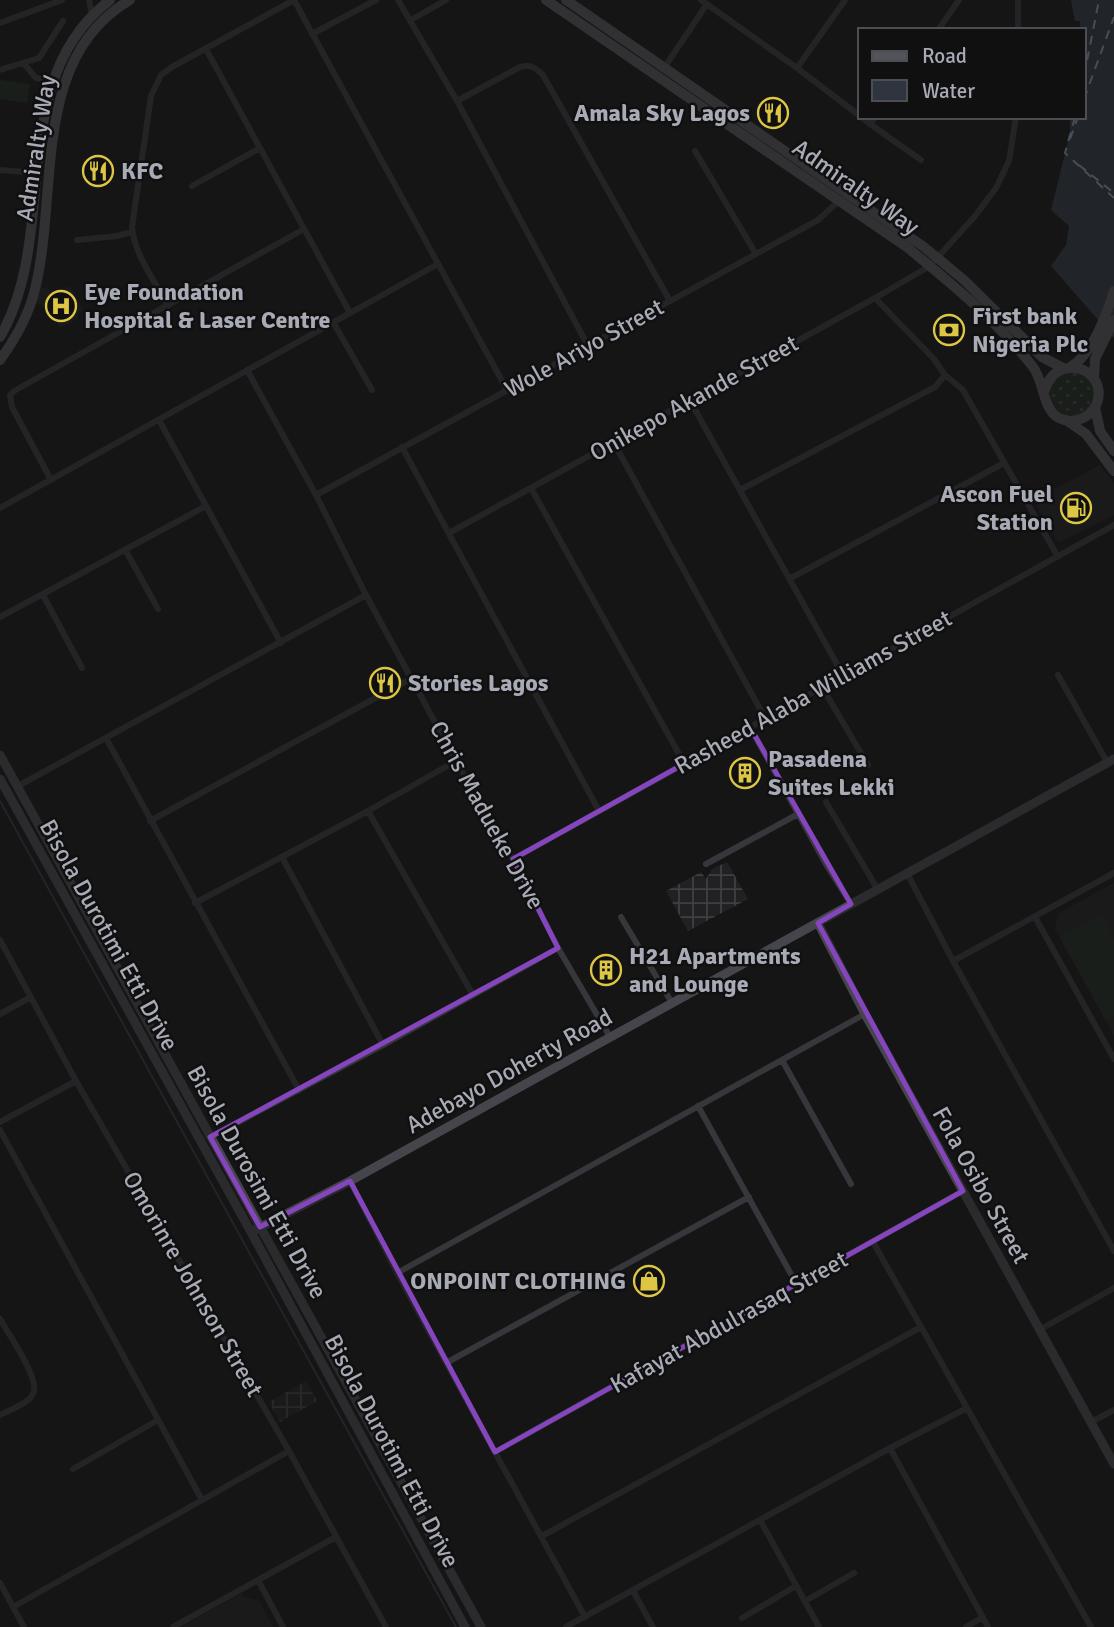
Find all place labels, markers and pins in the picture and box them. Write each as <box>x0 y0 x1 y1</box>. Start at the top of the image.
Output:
restaurant icon: Amala Sky Lagos <box>756 96 790 130</box>
place label: Amala Sky Lagos <box>574 98 750 128</box>
restaurant icon: KFC <box>81 154 115 188</box>
place label: KFC <box>121 156 164 186</box>
place label: Eye Foundation Hospital & Laser Centre <box>84 277 331 335</box>
hospital icon: Eye Foundation Hospital & Laser Centre <box>44 289 78 323</box>
place label: First bank Nigeria Plc <box>972 301 1088 359</box>
bank icon: First bank Nigeria Plc <box>932 313 966 347</box>
place label: Ascon Fuel Station <box>940 479 1053 537</box>
fuel station icon: Ascon Fuel Station <box>1059 491 1093 525</box>
restaurant icon: Stories Lagos <box>368 666 402 700</box>
place label: Stories Lagos <box>408 668 549 698</box>
place label: Pasadena Suites Lekki <box>768 744 895 802</box>
building icon: Pasadena Suites Lekki <box>728 756 762 790</box>
place label: H21 Apartments and Lounge <box>629 941 801 999</box>
building icon: H21 Apartments and Lounge <box>589 953 623 987</box>
shop icon: ONPOINT CLOTHING <box>632 1264 666 1298</box>
place label: ONPOINT CLOTHING <box>410 1266 626 1296</box>

